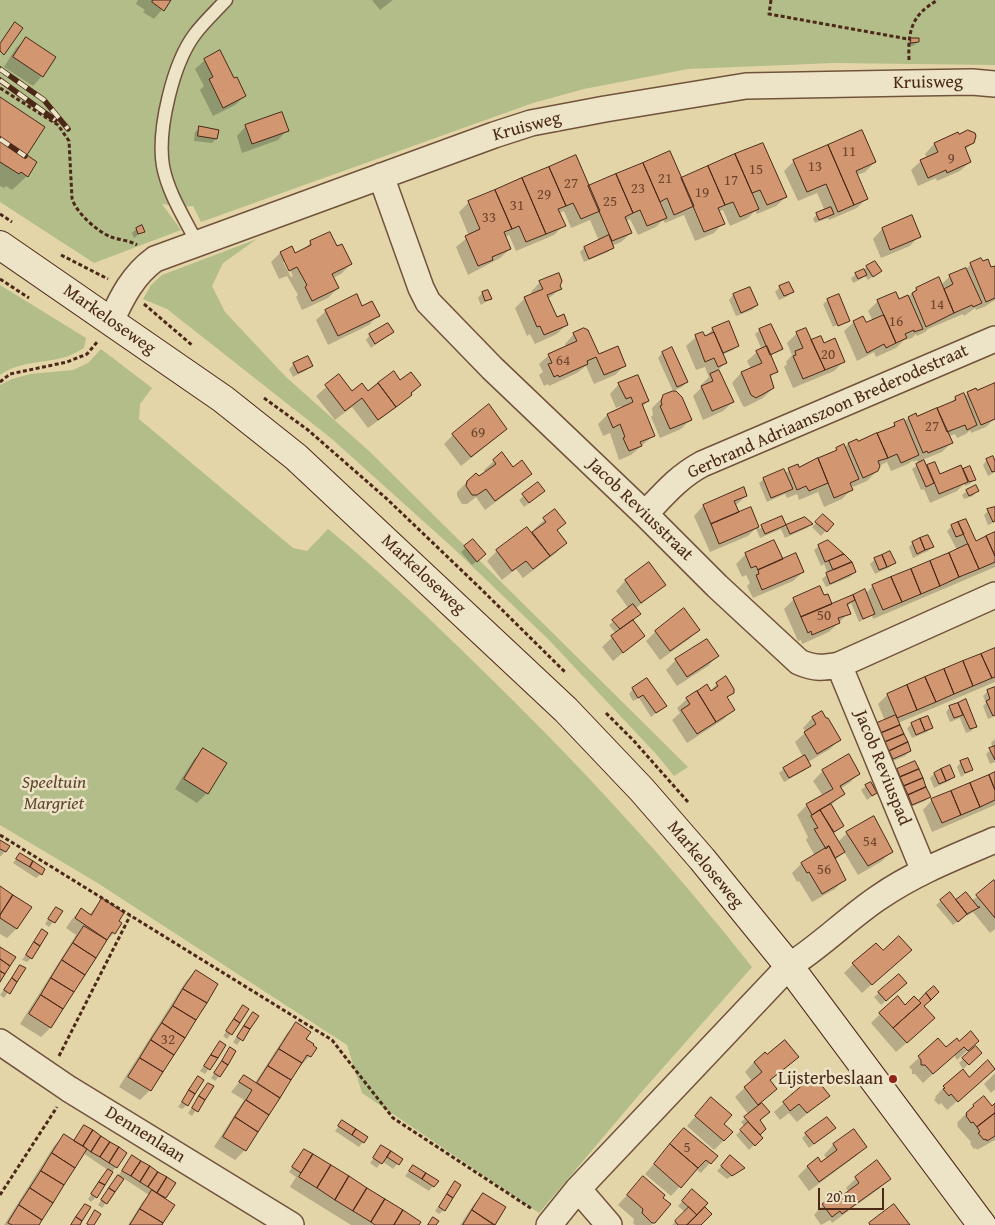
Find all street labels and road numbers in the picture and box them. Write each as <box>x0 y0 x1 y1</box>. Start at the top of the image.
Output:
street label: Kruisweg <box>893 72 963 94</box>
street label: Kruisweg <box>490 108 564 146</box>
street label: Markeloseweg <box>59 280 159 360</box>
street label: Gerbrand Adriaanszoon Brederodestraat <box>684 340 972 484</box>
street label: Jacob Reviusstraat <box>583 454 697 566</box>
street label: Markeloseweg <box>376 530 470 620</box>
street label: Jacob Reviuspad <box>849 707 915 829</box>
street label: Markeloseweg <box>662 817 748 913</box>
street label: Dennenlaan <box>101 1102 189 1168</box>

